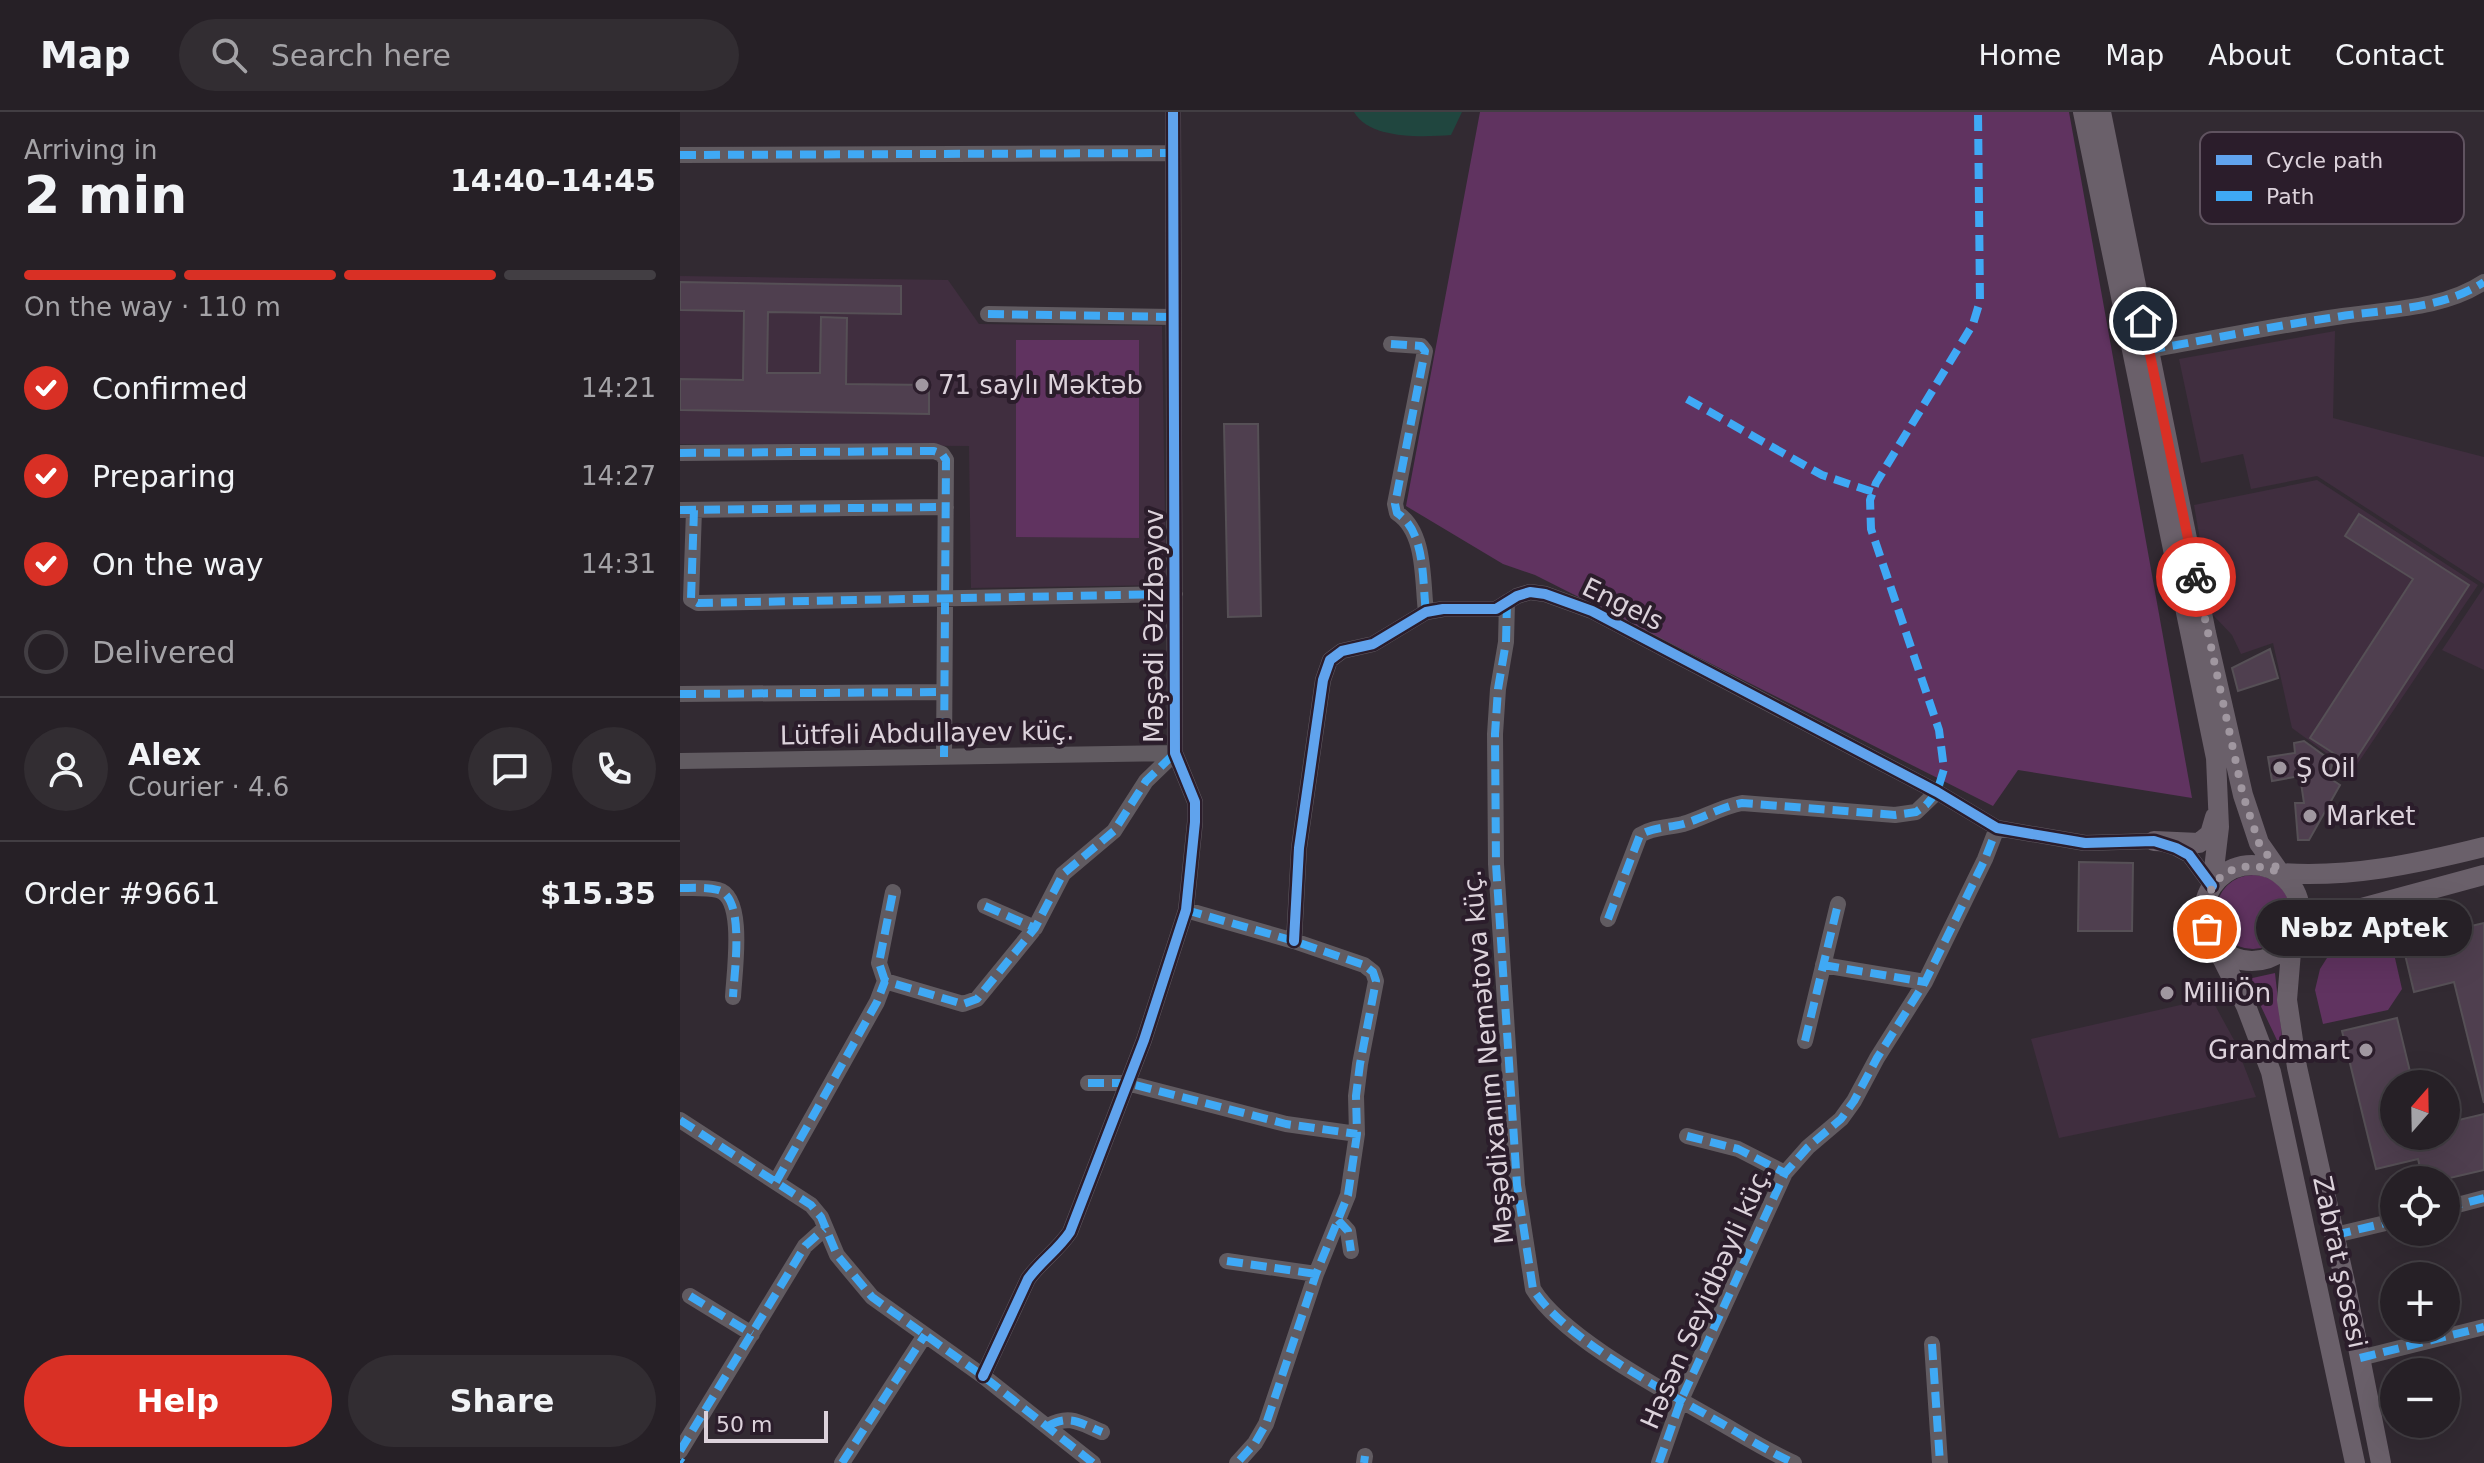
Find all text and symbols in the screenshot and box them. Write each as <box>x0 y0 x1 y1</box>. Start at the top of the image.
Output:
search box <box>179 19 739 91</box>
text: Map <box>40 33 131 77</box>
icon: search <box>207 33 251 77</box>
text: Search here <box>271 38 451 73</box>
text: Home <box>1978 39 2061 72</box>
text: Map <box>2105 39 2164 72</box>
text: About <box>2208 39 2291 72</box>
text: Contact <box>2335 39 2444 72</box>
legend <box>2200 132 2464 224</box>
text: Arriving in <box>24 135 158 165</box>
text: Cycle path <box>2266 148 2383 173</box>
text: 14:40–14:45 <box>450 163 656 198</box>
text: 2 min <box>24 165 187 225</box>
text: Path <box>2266 184 2314 209</box>
pin <box>2109 287 2177 355</box>
text: On the way · 110 m <box>24 292 281 322</box>
icon: home <box>2121 299 2165 343</box>
icon: check <box>24 366 68 410</box>
place label: 71 saylı Məktəb <box>938 370 1143 400</box>
text: Confirmed <box>92 371 248 406</box>
text: 14:21 <box>581 373 656 403</box>
marker: 71 saylı Məktəb <box>913 376 931 394</box>
icon: check <box>24 454 68 498</box>
text: Preparing <box>92 459 236 494</box>
text: 14:27 <box>581 461 656 491</box>
street label: Məşədi Əzizbəyov <box>1139 509 1169 743</box>
courier <box>2156 537 2236 617</box>
icon: check <box>24 542 68 586</box>
text: On the way <box>92 547 264 582</box>
text: 14:31 <box>581 549 656 579</box>
icon: bike <box>2174 555 2218 599</box>
street label: Engels <box>1578 572 1668 636</box>
text: Delivered <box>92 635 236 670</box>
street label: Lütfəli Abdullayev küç. <box>779 715 1075 751</box>
button: person <box>24 727 108 811</box>
button: chat <box>468 727 552 811</box>
button: phone <box>572 727 656 811</box>
text: Alex <box>128 737 201 772</box>
place label: Ş Oil <box>2296 753 2356 783</box>
marker: Ş Oil <box>2271 759 2289 777</box>
text: Courier · 4.6 <box>128 772 289 802</box>
place label: Market <box>2326 801 2415 831</box>
marker: Market <box>2301 807 2319 825</box>
street label: Məşədixanım Nemətova küç. <box>1457 868 1519 1246</box>
text: Order #9661 <box>24 876 220 911</box>
text: $15.35 <box>540 876 656 911</box>
pin <box>2173 895 2241 963</box>
callout: Nəbz Aptek <box>2255 901 2471 957</box>
icon: bag <box>2185 907 2229 951</box>
text: Nəbz Aptek <box>2280 913 2448 943</box>
place label: MilliÖn <box>2183 977 2271 1008</box>
marker: MilliÖn <box>2158 984 2176 1002</box>
place label: Grandmart <box>2208 1035 2350 1065</box>
marker: Grandmart <box>2357 1041 2375 1059</box>
north arrow <box>2380 1070 2460 1150</box>
map controls <box>2380 1070 2460 1438</box>
street label: Həsən Seyidbəyli küç. <box>1634 1161 1778 1433</box>
button: locate <box>2380 1166 2460 1246</box>
street label: Zabrat şosesi <box>2307 1173 2373 1351</box>
button: + <box>2380 1262 2460 1342</box>
button: Help <box>24 1355 332 1447</box>
button: Share <box>348 1355 656 1447</box>
button: − <box>2380 1358 2460 1438</box>
scale bar <box>704 1407 828 1443</box>
text: 50 m <box>716 1412 772 1437</box>

